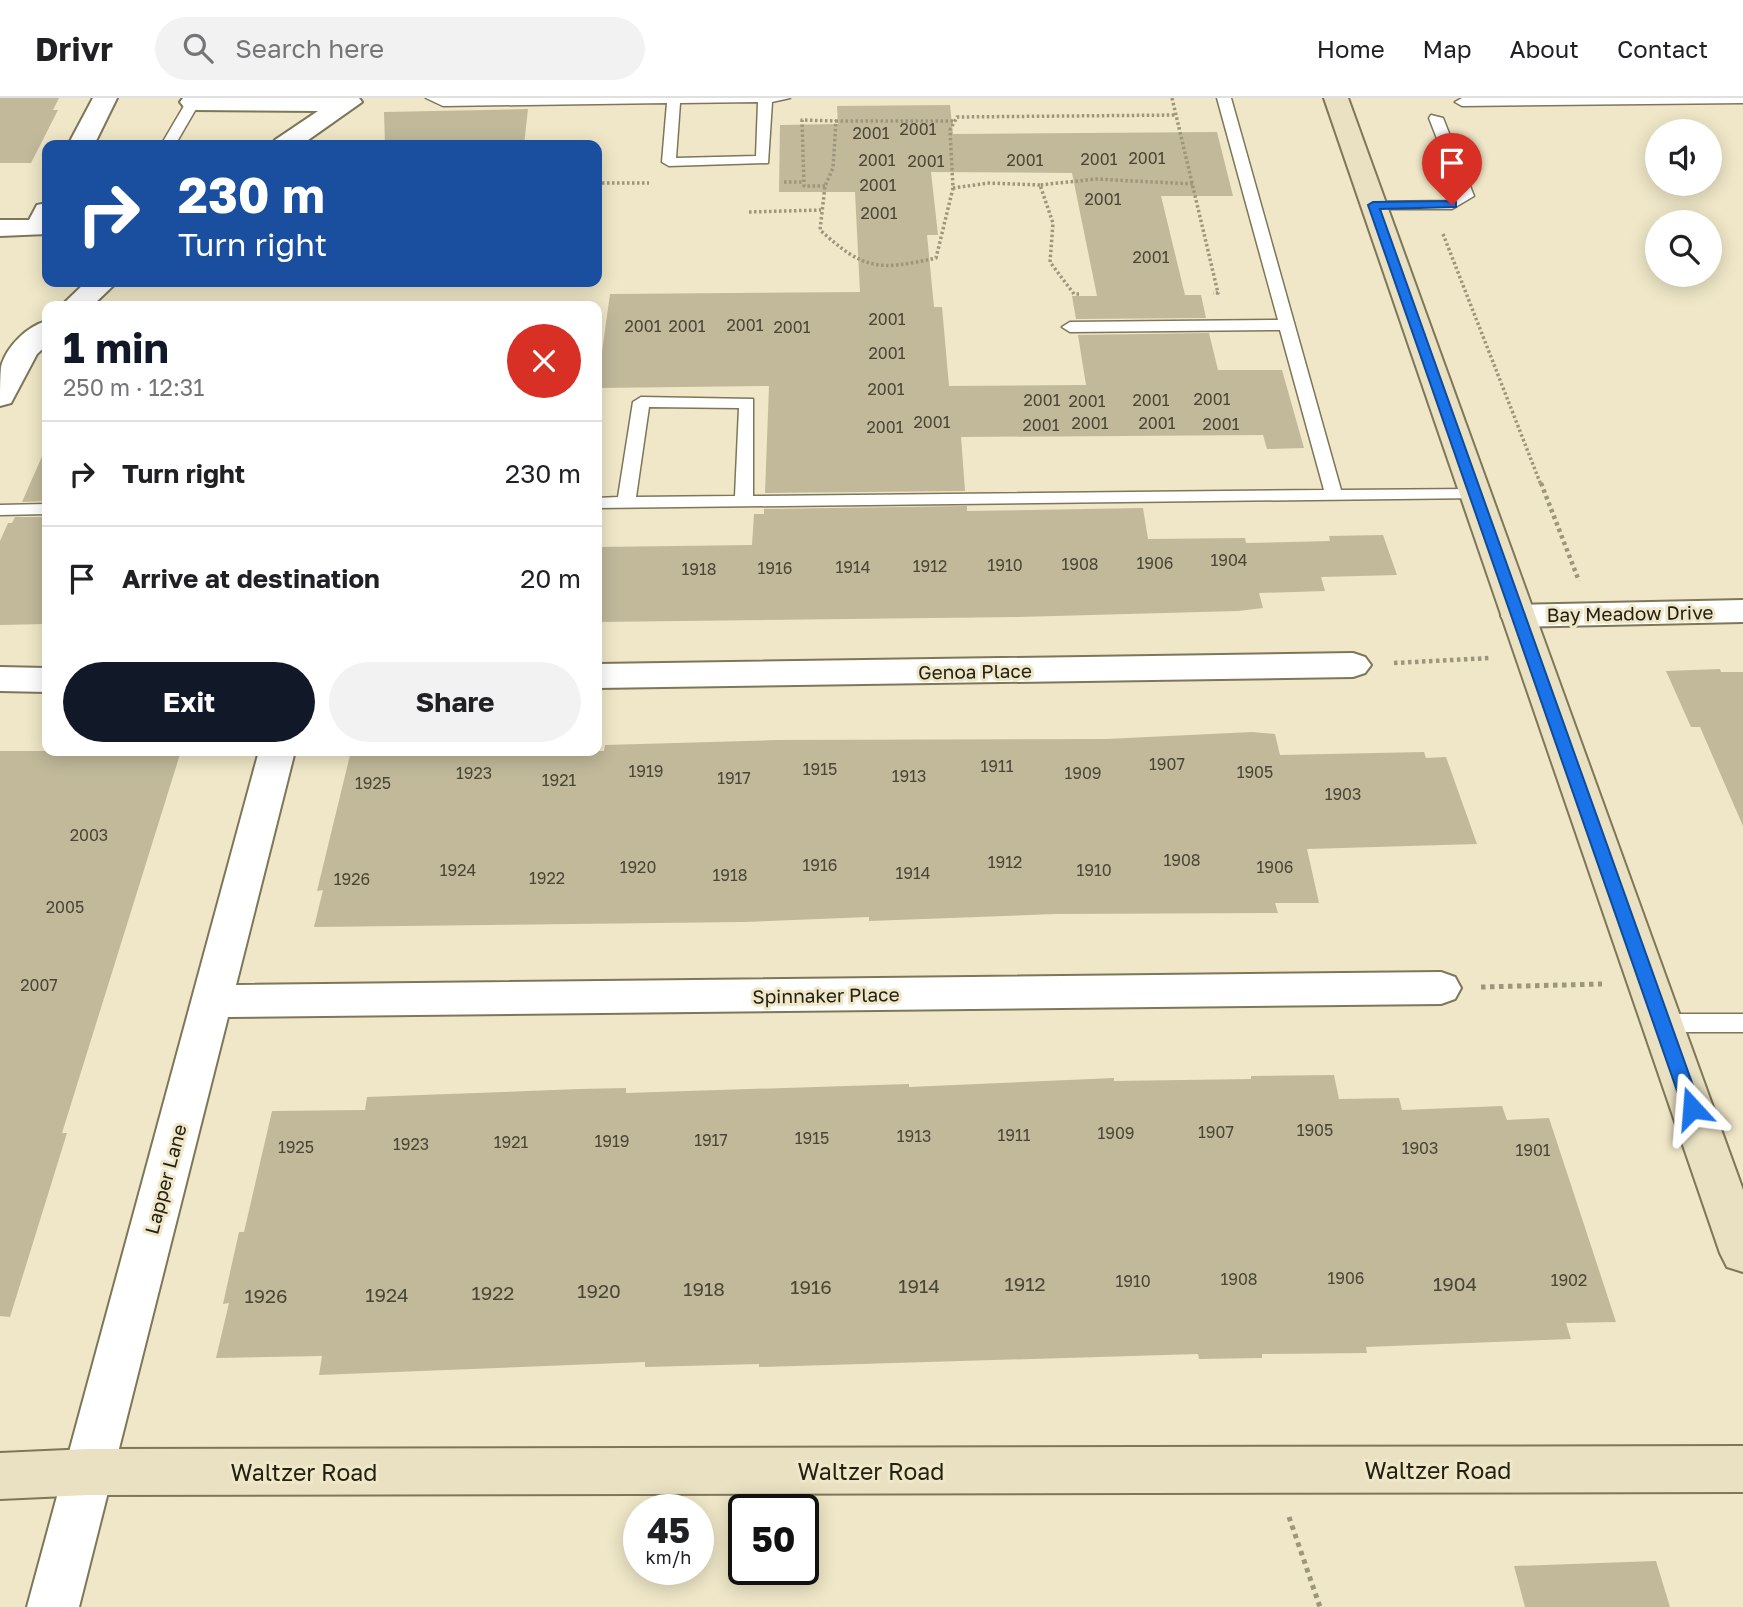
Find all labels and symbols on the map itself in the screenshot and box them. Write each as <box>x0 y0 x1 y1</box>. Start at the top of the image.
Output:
house number: 2001 <box>900 119 937 139</box>
house number: 2001 <box>853 123 890 143</box>
pin <box>1422 133 1482 205</box>
house number: 2001 <box>1129 148 1166 168</box>
house number: 2001 <box>1081 149 1118 169</box>
house number: 2001 <box>859 150 896 170</box>
house number: 2001 <box>1007 150 1044 170</box>
house number: 2001 <box>908 151 945 171</box>
house number: 2001 <box>860 175 897 195</box>
house number: 2001 <box>1085 189 1122 209</box>
house number: 2001 <box>861 203 898 223</box>
house number: 2001 <box>1133 247 1170 267</box>
house number: 2001 <box>869 309 906 329</box>
house number: 2001 <box>727 315 764 335</box>
house number: 2001 <box>625 316 662 336</box>
house number: 2001 <box>669 316 706 336</box>
house number: 2001 <box>774 317 811 337</box>
house number: 2001 <box>869 343 906 363</box>
house number: 2001 <box>868 379 905 399</box>
house number: 2001 <box>1194 389 1231 409</box>
house number: 2001 <box>1024 390 1061 410</box>
house number: 2001 <box>1133 390 1170 410</box>
house number: 2001 <box>1069 391 1106 411</box>
house number: 2001 <box>914 412 951 432</box>
house number: 2001 <box>1072 413 1109 433</box>
house number: 2001 <box>1139 413 1176 433</box>
house number: 2001 <box>1203 414 1240 434</box>
house number: 2001 <box>1023 415 1060 435</box>
house number: 2001 <box>867 417 904 437</box>
house number: 1904 <box>1210 550 1248 570</box>
house number: 1906 <box>1136 553 1174 573</box>
house number: 1908 <box>1061 554 1099 574</box>
house number: 1910 <box>987 555 1023 575</box>
house number: 1912 <box>913 556 947 576</box>
house number: 1914 <box>836 557 870 577</box>
house number: 1916 <box>758 558 792 578</box>
house number: 1918 <box>682 559 716 579</box>
street label: Bay Meadow Drive <box>1546 600 1714 626</box>
street label: Genoa Place <box>918 659 1032 683</box>
house number: 1907 <box>1149 754 1185 774</box>
house number: 1911 <box>981 756 1014 776</box>
house number: 1915 <box>803 759 837 779</box>
house number: 1919 <box>629 761 663 781</box>
house number: 1905 <box>1237 762 1273 782</box>
house number: 1923 <box>456 763 492 783</box>
house number: 1909 <box>1064 763 1102 783</box>
house number: 1913 <box>892 766 926 786</box>
house number: 1917 <box>717 768 751 788</box>
house number: 1921 <box>542 770 576 790</box>
house number: 1925 <box>355 773 391 793</box>
house number: 1903 <box>1325 784 1361 804</box>
house number: 2003 <box>70 825 108 845</box>
house number: 1908 <box>1163 850 1201 870</box>
house number: 1912 <box>988 852 1022 872</box>
house number: 1916 <box>803 855 837 875</box>
house number: 1920 <box>620 857 656 877</box>
house number: 1906 <box>1256 857 1294 877</box>
house number: 1924 <box>440 860 476 880</box>
house number: 1910 <box>1076 860 1112 880</box>
house number: 1914 <box>896 863 930 883</box>
house number: 1918 <box>713 865 747 885</box>
house number: 1922 <box>529 868 565 888</box>
house number: 1926 <box>334 869 370 889</box>
house number: 2005 <box>46 897 84 917</box>
house number: 2007 <box>20 975 58 995</box>
street label: Spinnaker Place <box>752 982 900 1008</box>
position arrow <box>1655 1071 1729 1145</box>
house number: 1905 <box>1297 1120 1333 1140</box>
street label: Lapper Lane <box>139 1122 191 1236</box>
house number: 1907 <box>1198 1122 1234 1142</box>
house number: 1909 <box>1097 1123 1135 1143</box>
house number: 1911 <box>998 1125 1031 1145</box>
house number: 1913 <box>897 1126 931 1146</box>
house number: 1915 <box>795 1128 829 1148</box>
house number: 1917 <box>694 1130 728 1150</box>
house number: 1919 <box>595 1131 629 1151</box>
house number: 1921 <box>494 1132 528 1152</box>
house number: 1923 <box>393 1134 429 1154</box>
house number: 1925 <box>278 1137 314 1157</box>
house number: 1903 <box>1402 1138 1438 1158</box>
house number: 1901 <box>1515 1140 1551 1160</box>
house number: 1906 <box>1327 1268 1365 1288</box>
house number: 1908 <box>1220 1269 1258 1289</box>
house number: 1902 <box>1551 1270 1587 1290</box>
house number: 1910 <box>1115 1271 1151 1291</box>
house number: 1912 <box>1005 1272 1045 1295</box>
house number: 1904 <box>1433 1272 1477 1295</box>
house number: 1914 <box>898 1274 940 1297</box>
house number: 1916 <box>790 1275 832 1298</box>
house number: 1918 <box>683 1277 725 1300</box>
house number: 1920 <box>577 1279 621 1302</box>
house number: 1922 <box>472 1281 514 1304</box>
house number: 1924 <box>365 1283 409 1306</box>
house number: 1926 <box>244 1284 288 1307</box>
street label: Waltzer Road <box>1365 1456 1511 1484</box>
street label: Waltzer Road <box>798 1457 944 1485</box>
street label: Waltzer Road <box>231 1458 377 1486</box>
speed limit sign: 50 <box>728 1494 819 1585</box>

